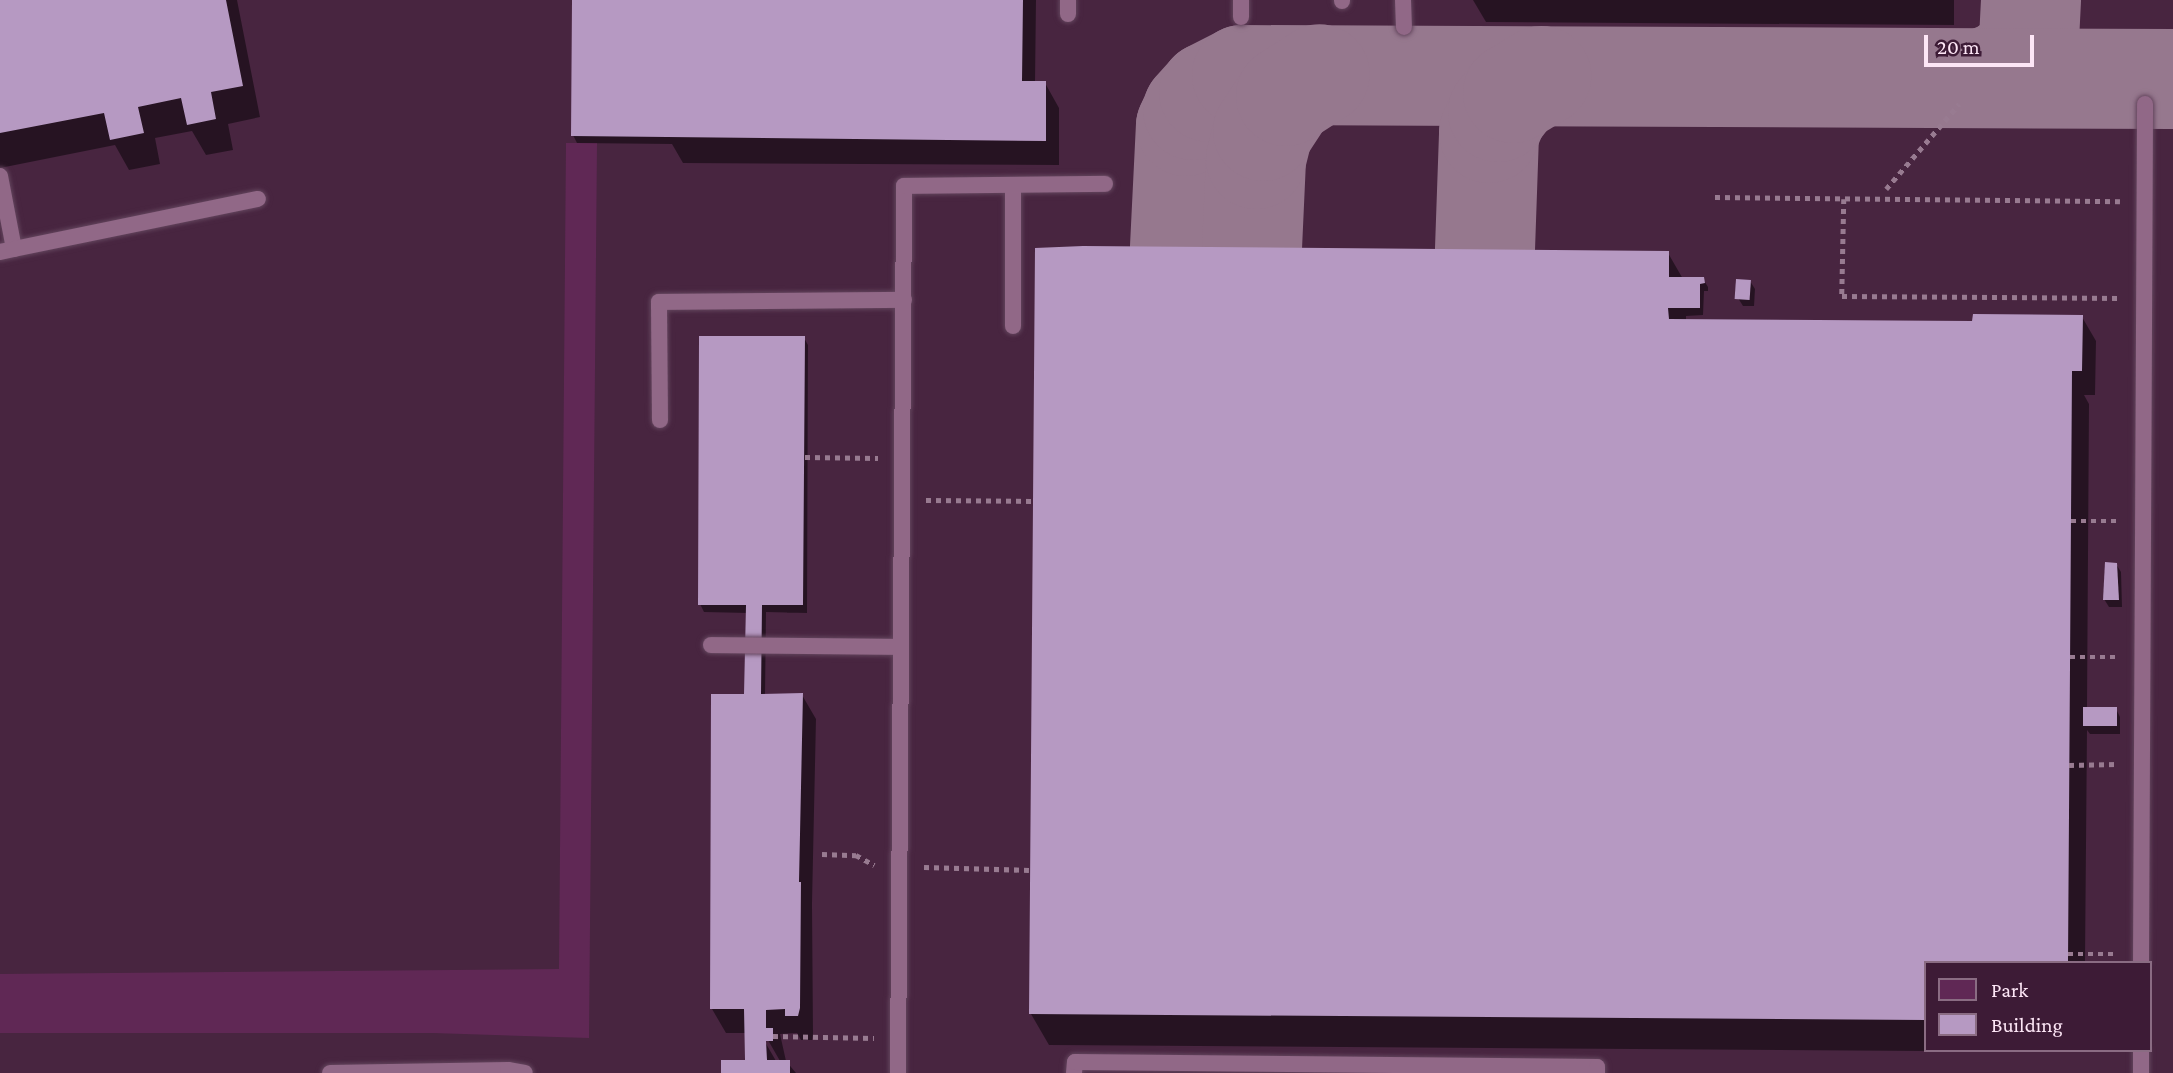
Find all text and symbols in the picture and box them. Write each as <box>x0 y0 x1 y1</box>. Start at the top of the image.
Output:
scale bar <box>1928 21 2038 65</box>
text: 20 m <box>1937 35 1980 59</box>
legend <box>1924 961 2152 1052</box>
text: Park <box>1991 978 2028 1002</box>
text: Building <box>1991 1013 2063 1037</box>

